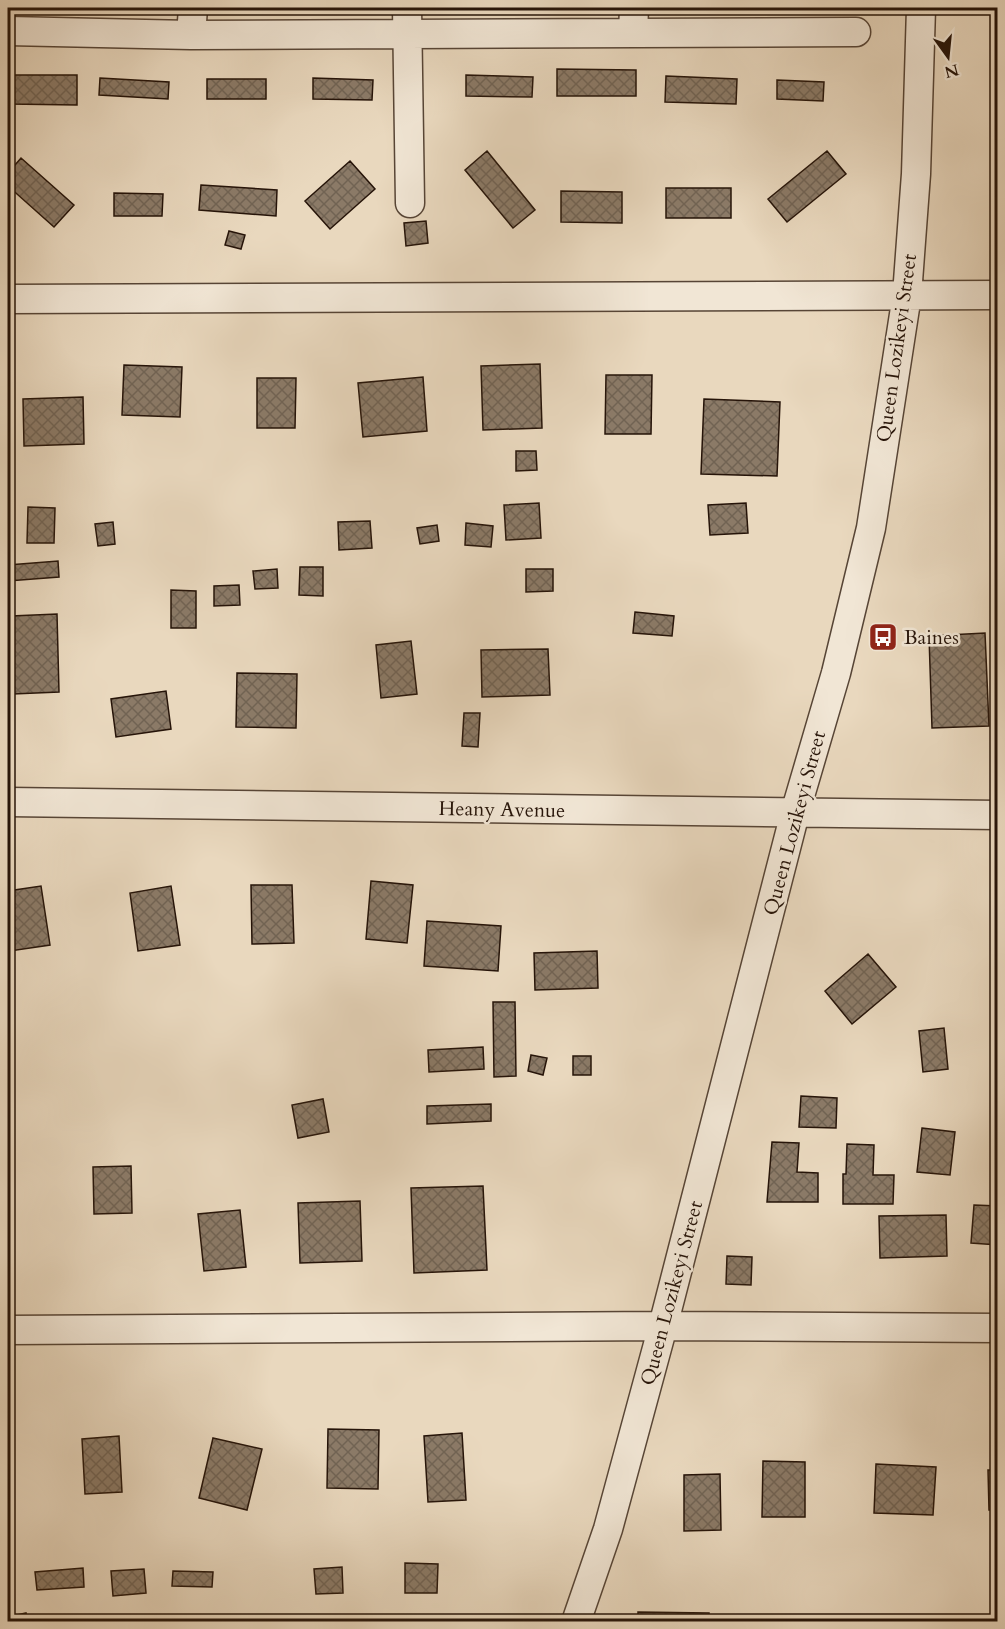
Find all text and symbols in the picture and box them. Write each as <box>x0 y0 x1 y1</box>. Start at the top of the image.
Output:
north arrow <box>918 27 978 87</box>
text: N <box>942 58 961 83</box>
street label: Queen Lozikeyi Street <box>870 251 923 444</box>
bus stop icon: Baines <box>867 621 899 653</box>
place label: Baines <box>904 624 959 651</box>
street label: Queen Lozikeyi Street <box>757 727 832 918</box>
street label: Heany Avenue <box>438 795 566 824</box>
street label: Queen Lozikeyi Street <box>634 1197 709 1388</box>

